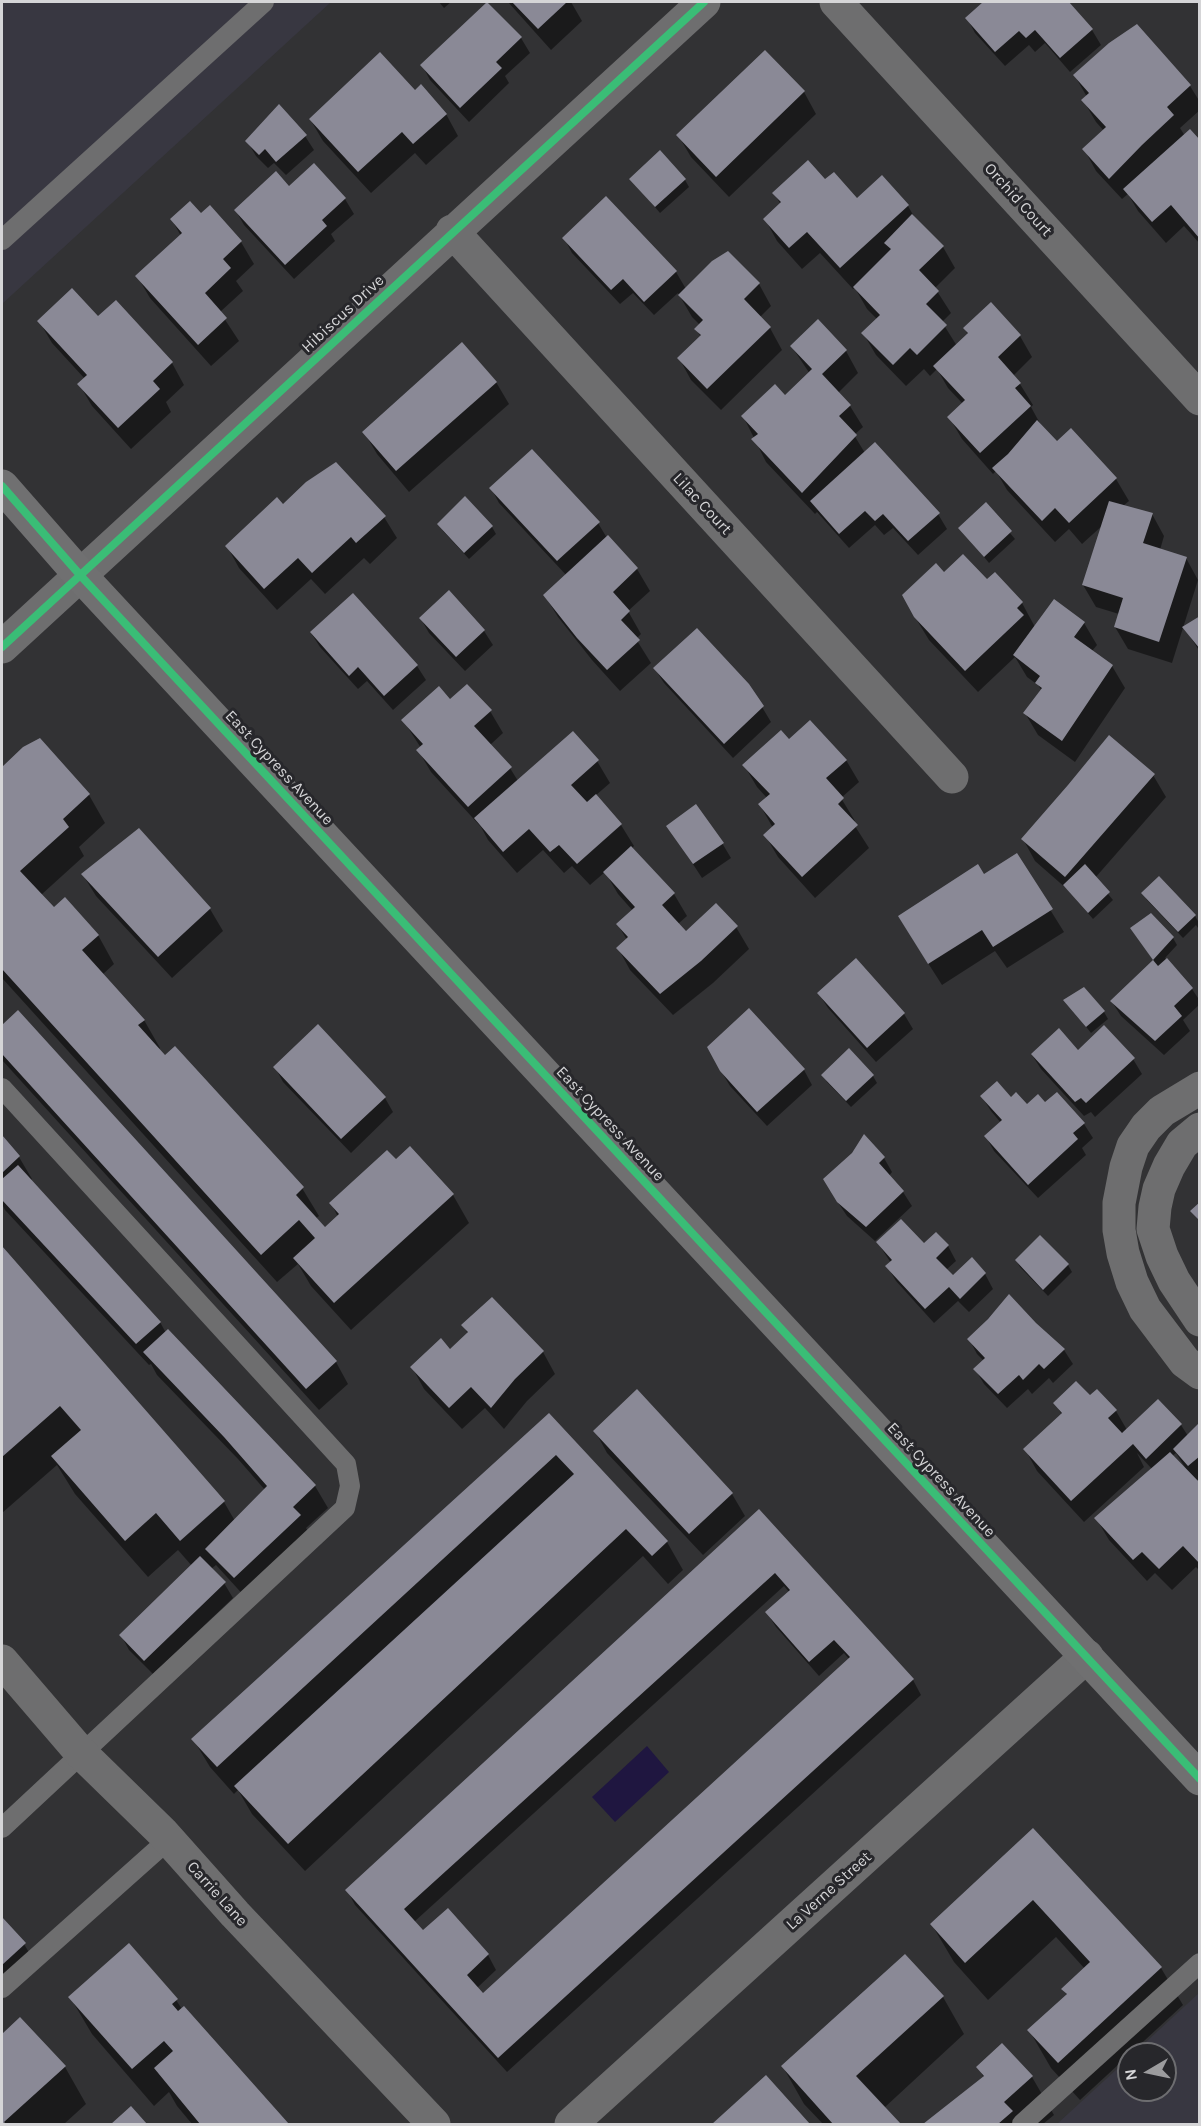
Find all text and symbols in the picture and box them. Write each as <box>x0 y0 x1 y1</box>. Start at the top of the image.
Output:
street label: Orchid Court <box>980 159 1056 241</box>
street label: Hibiscus Drive <box>298 271 388 357</box>
street label: Lilac Court <box>669 469 735 539</box>
street label: East Cypress Avenue <box>221 707 337 829</box>
street label: East Cypress Avenue <box>552 1063 668 1185</box>
street label: East Cypress Avenue <box>883 1419 999 1541</box>
street label: La Verne Street <box>782 1848 876 1934</box>
street label: Carrie Lane <box>183 1857 251 1931</box>
north arrow <box>1117 2042 1177 2102</box>
text: N <box>1120 2067 1141 2082</box>

